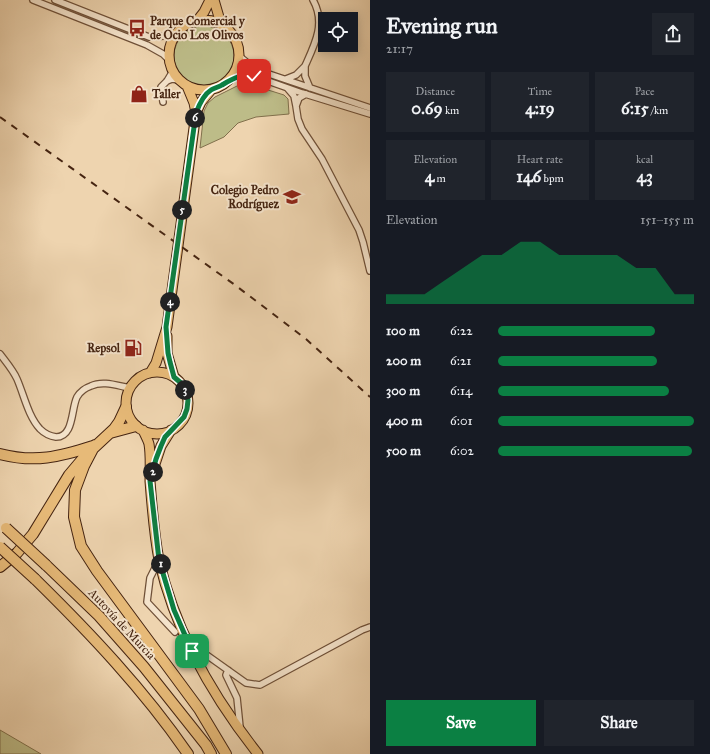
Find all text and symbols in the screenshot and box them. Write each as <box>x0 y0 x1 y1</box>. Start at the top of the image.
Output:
map controls <box>318 12 358 52</box>
button: locate <box>318 12 358 52</box>
text: Evening run <box>386 12 498 39</box>
button: share <box>652 13 694 55</box>
place label: Parque Comercial y de Ocio Los Olivos <box>150 14 246 42</box>
bus stop icon: Parque Comercial y de Ocio Los Olivos <box>127 18 147 38</box>
text: 21:17 <box>386 41 413 57</box>
pin <box>237 59 271 93</box>
icon: check <box>243 65 265 87</box>
shop icon: Taller <box>129 84 149 104</box>
text: Distance <box>416 85 455 98</box>
text: Time <box>528 85 552 98</box>
text: Pace <box>635 85 655 98</box>
place label: Taller <box>151 87 181 101</box>
text: 0.69 <box>411 98 443 119</box>
text: 4:19 <box>525 98 555 119</box>
text: 6:15 <box>621 98 649 119</box>
text: km <box>443 104 459 117</box>
text: /km <box>649 104 668 117</box>
pin: 6 <box>185 108 205 128</box>
text: 6 <box>192 111 198 124</box>
text: Elevation <box>413 153 457 166</box>
text: Heart rate <box>517 153 563 166</box>
text: kcal <box>636 153 653 166</box>
text: 4 <box>425 166 434 187</box>
text: 146 <box>516 166 541 187</box>
text: 43 <box>637 166 653 187</box>
text: m <box>434 172 446 185</box>
text: bpm <box>541 172 564 185</box>
place label: Colegio Pedro Rodríguez <box>211 183 279 212</box>
school or university icon: Colegio Pedro Rodríguez <box>282 187 302 207</box>
pin: 5 <box>172 200 192 220</box>
text: 5 <box>179 203 185 216</box>
text: Elevation <box>386 212 438 228</box>
text: 151–155 m <box>640 212 694 228</box>
pin: 4 <box>160 292 180 312</box>
text: 4 <box>167 295 173 308</box>
text: 100 m <box>386 323 420 339</box>
text: 6:22 <box>450 323 473 339</box>
fuel station icon: Repsol <box>123 338 143 358</box>
place label: Repsol <box>87 341 121 356</box>
text: 200 m <box>386 353 421 369</box>
text: 6:21 <box>450 353 472 369</box>
pin: 3 <box>175 380 195 400</box>
text: 3 <box>183 383 187 396</box>
text: 300 m <box>386 383 420 399</box>
text: 6:14 <box>450 383 472 399</box>
text: 400 m <box>386 413 422 429</box>
text: 6:01 <box>450 413 473 429</box>
text: 500 m <box>386 443 421 459</box>
text: 6:02 <box>450 443 474 459</box>
pin: 2 <box>143 462 163 482</box>
text: 2 <box>150 465 156 478</box>
pin: 1 <box>151 554 171 574</box>
text: 1 <box>159 557 163 570</box>
street label: Autovía de Murcia <box>85 585 159 663</box>
pin <box>175 634 209 668</box>
icon: arrive <box>181 640 203 662</box>
button: Save <box>386 700 536 746</box>
button: Share <box>544 700 694 746</box>

